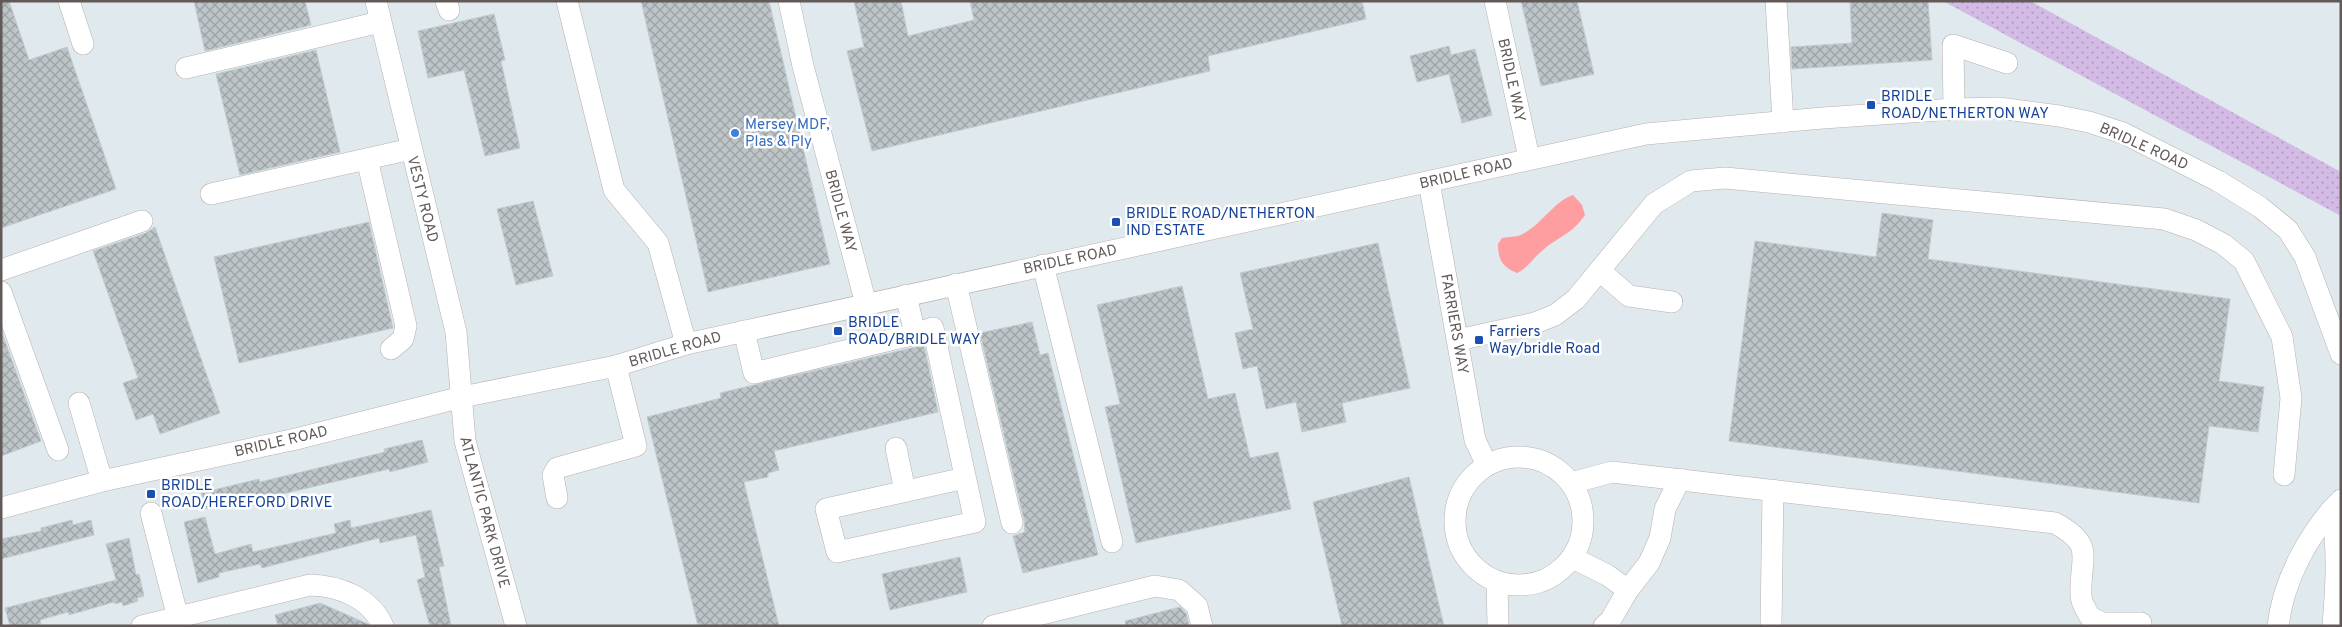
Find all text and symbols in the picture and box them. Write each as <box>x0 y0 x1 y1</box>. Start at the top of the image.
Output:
street label: BRIDLE WAY <box>1492 37 1529 124</box>
place label: BRIDLE ROAD/NETHERTON WAY <box>1881 88 2049 124</box>
marker: BRIDLE ROAD/NETHERTON WAY <box>1865 99 1877 111</box>
place label: Mersey MDF, Plas & Ply <box>745 116 830 152</box>
street label: BRIDLE ROAD <box>2096 119 2191 175</box>
marker: Mersey MDF, Plas & Ply <box>729 127 741 139</box>
street label: VESTY ROAD <box>402 154 441 245</box>
street label: BRIDLE ROAD <box>1418 154 1515 194</box>
street label: BRIDLE WAY <box>819 168 860 255</box>
place label: BRIDLE ROAD/NETHERTON IND ESTATE <box>1126 205 1315 241</box>
marker: BRIDLE ROAD/NETHERTON IND ESTATE <box>1110 216 1122 228</box>
street label: BRIDLE ROAD <box>1022 241 1119 280</box>
street label: FARRIERS WAY <box>1435 273 1472 376</box>
place label: BRIDLE ROAD/BRIDLE WAY <box>848 314 981 350</box>
place label: Farriers Way/bridle Road <box>1489 323 1600 359</box>
marker: BRIDLE ROAD/BRIDLE WAY <box>832 325 844 337</box>
street label: BRIDLE ROAD <box>627 328 724 373</box>
marker: Farriers Way/bridle Road <box>1473 334 1485 346</box>
street label: BRIDLE ROAD <box>233 422 330 462</box>
street label: ATLANTIC PARK DRIVE <box>454 434 513 590</box>
place label: BRIDLE ROAD/HEREFORD DRIVE <box>161 477 332 513</box>
marker: BRIDLE ROAD/HEREFORD DRIVE <box>145 488 157 500</box>

